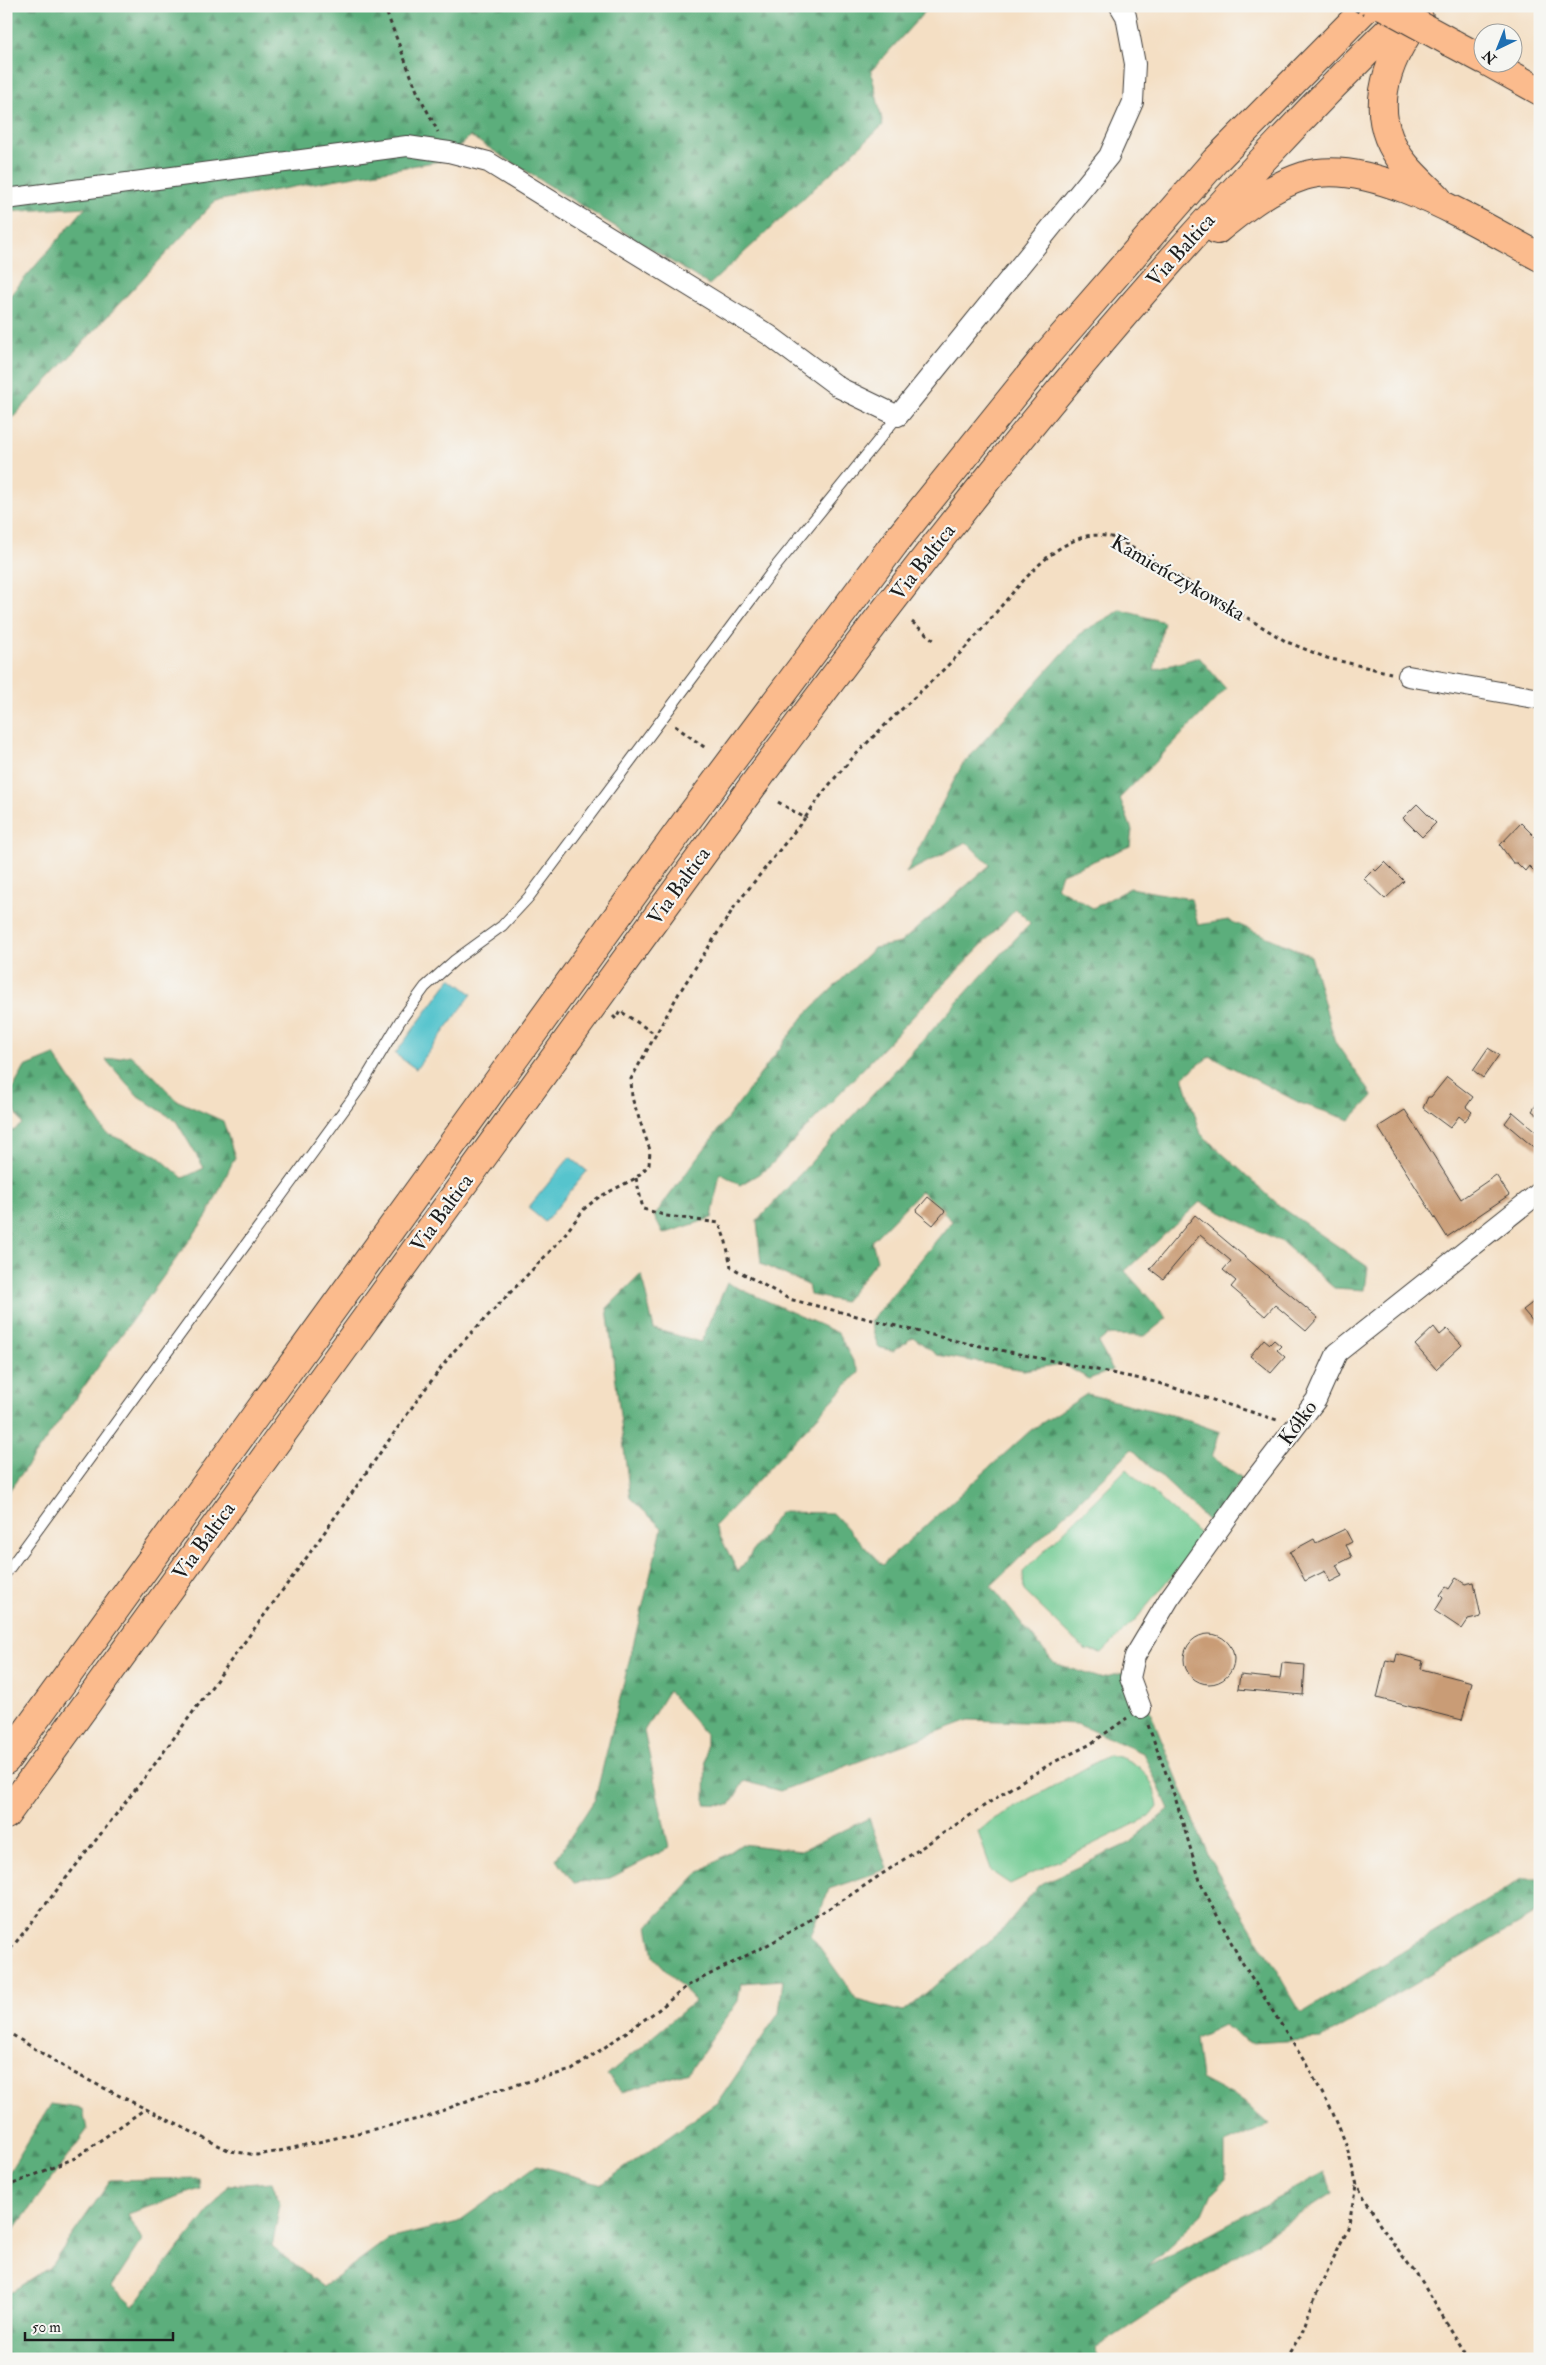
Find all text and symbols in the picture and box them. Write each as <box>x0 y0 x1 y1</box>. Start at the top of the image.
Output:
north arrow <box>1474 22 1524 72</box>
text: N <box>1479 46 1501 68</box>
street label: Via Baltica <box>1141 207 1222 293</box>
street label: Via Baltica <box>885 518 962 606</box>
street label: Kamieńczykowska <box>1106 529 1250 628</box>
street label: Via Baltica <box>641 841 717 931</box>
street label: Via Baltica <box>404 1168 480 1258</box>
street label: Kółko <box>1273 1395 1323 1451</box>
street label: Via Baltica <box>166 1496 242 1586</box>
scale bar <box>25 2310 172 2342</box>
text: 50 m <box>32 2318 61 2337</box>

